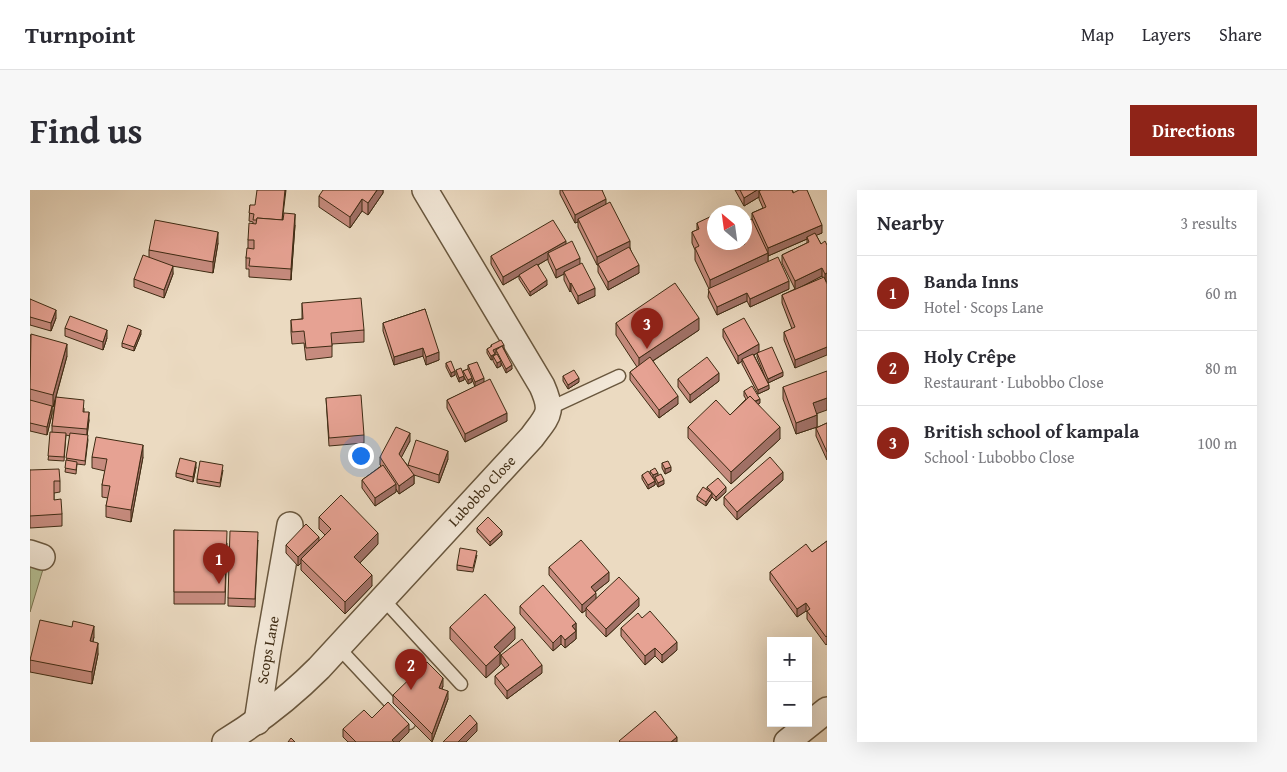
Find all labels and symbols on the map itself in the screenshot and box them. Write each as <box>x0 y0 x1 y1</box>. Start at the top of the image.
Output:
north arrow <box>707 205 752 250</box>
pin: 3 <box>631 308 663 349</box>
your location <box>348 443 374 469</box>
street label: Lubobbo Close <box>443 450 520 531</box>
pin: 1 <box>203 543 235 584</box>
street label: Scops Lane <box>251 614 284 686</box>
pin: 2 <box>395 649 427 690</box>

